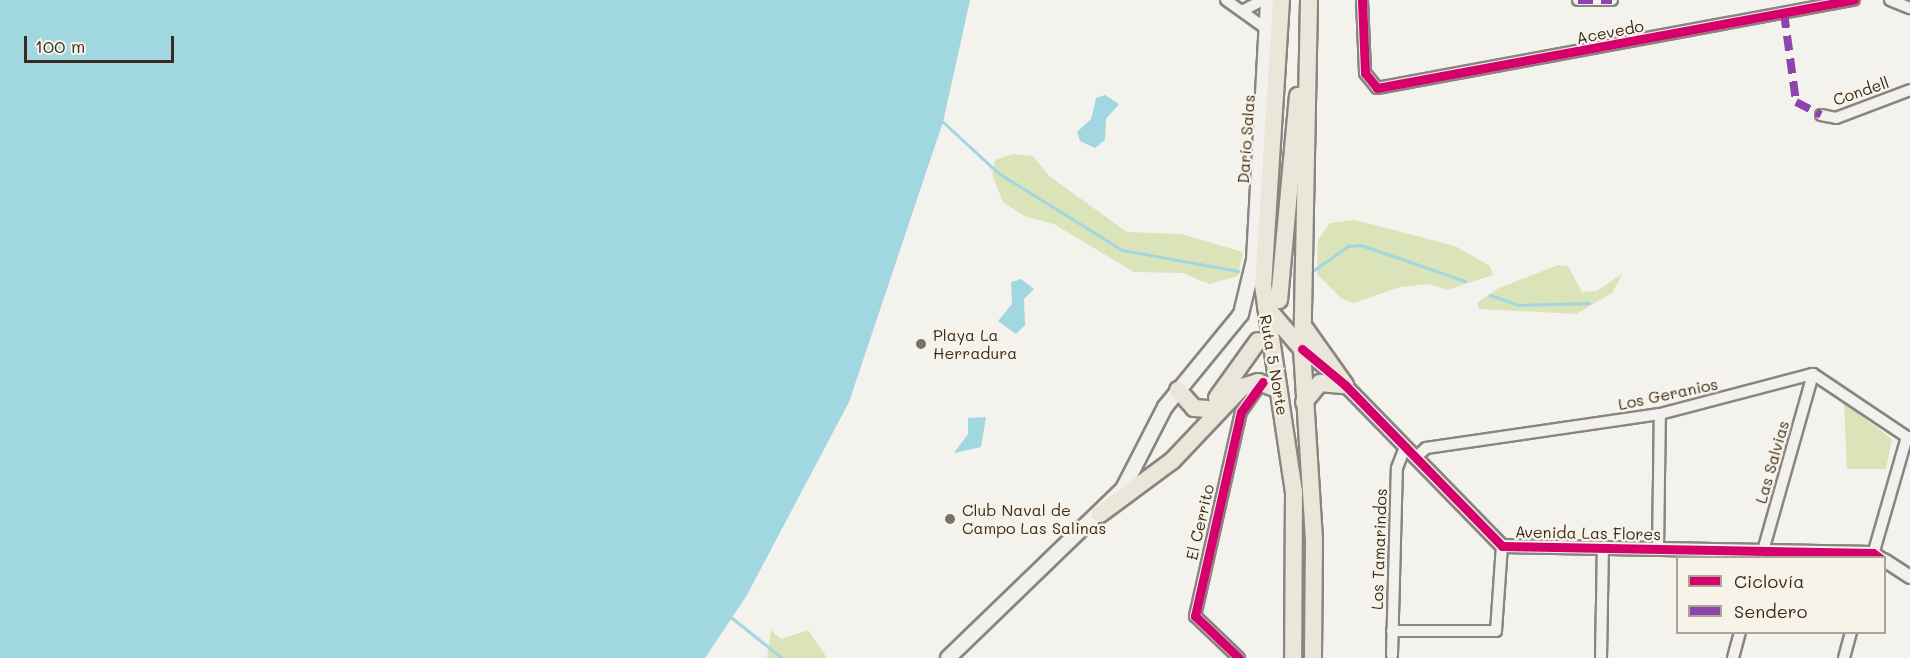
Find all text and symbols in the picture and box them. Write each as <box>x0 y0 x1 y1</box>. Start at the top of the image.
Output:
street label: Acevedo <box>1575 16 1645 48</box>
scale bar <box>27 24 177 62</box>
text: 100 m <box>35 34 85 58</box>
street label: Condell <box>1831 73 1891 109</box>
street label: Darío Salas <box>1233 94 1259 184</box>
street label: Ruta 5 Norte <box>1256 313 1292 417</box>
place label: Playa La Herradura <box>933 325 1017 363</box>
marker: Playa La Herradura <box>914 337 928 351</box>
street label: Los Geranios <box>1616 374 1720 414</box>
street label: Las Salvias <box>1751 418 1793 506</box>
street label: El Cerrito <box>1182 482 1218 562</box>
street label: Los Tamarindos <box>1367 488 1391 610</box>
place label: Club Naval de Campo Las Salinas <box>962 500 1106 538</box>
marker: Club Naval de Campo Las Salinas <box>943 512 957 526</box>
street label: Avenida Las Flores <box>1515 522 1661 544</box>
legend <box>1676 556 1886 634</box>
text: Ciclovía <box>1734 569 1805 593</box>
text: Sendero <box>1734 599 1808 623</box>

